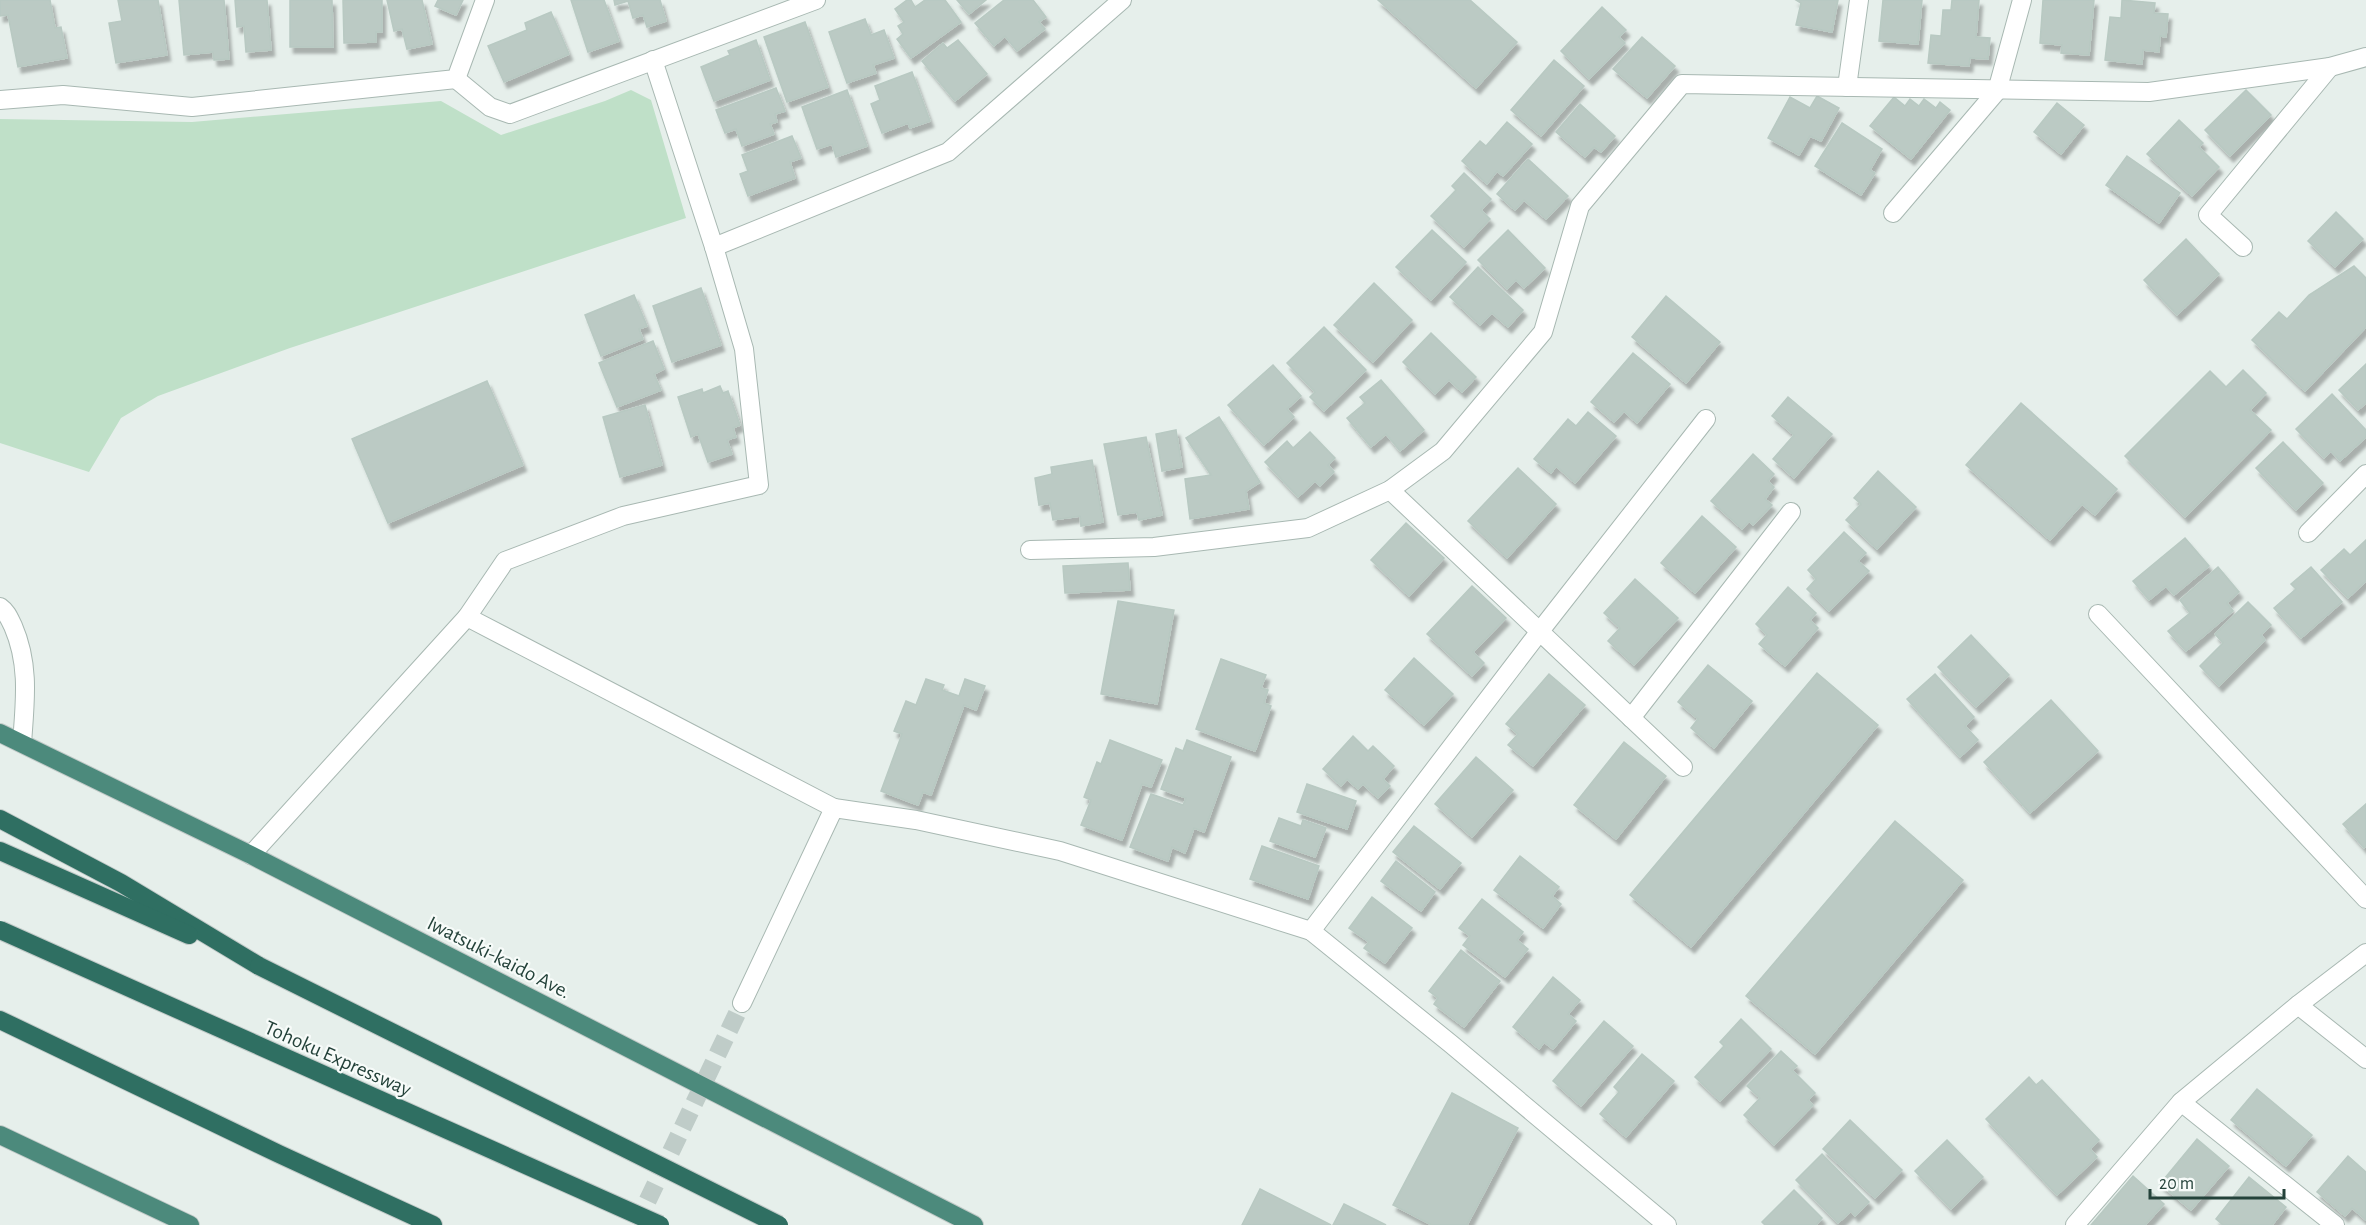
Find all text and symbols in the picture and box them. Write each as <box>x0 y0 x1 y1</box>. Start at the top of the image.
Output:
street label: Iwatsuki-kaido Ave. <box>424 912 574 1003</box>
street label: Tohoku Expressway <box>261 1017 414 1100</box>
scale bar <box>2150 1162 2284 1200</box>
text: 20 m <box>2159 1175 2194 1193</box>

